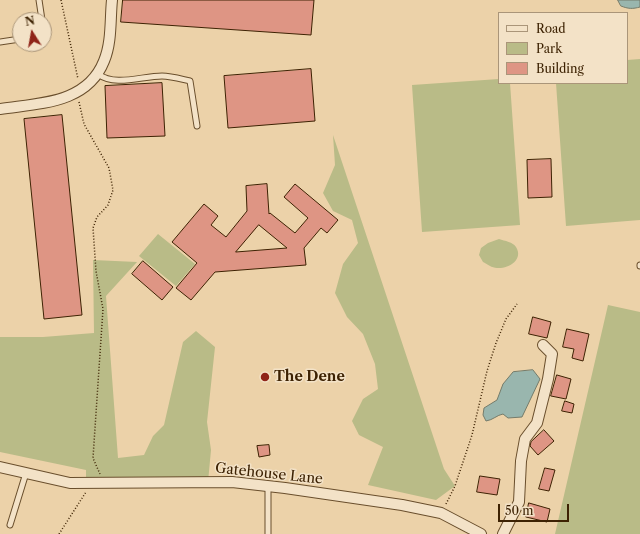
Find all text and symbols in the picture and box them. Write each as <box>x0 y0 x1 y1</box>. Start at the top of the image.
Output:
north arrow <box>12 12 52 52</box>
legend <box>498 12 628 84</box>
text: N <box>24 13 36 29</box>
text: Road <box>536 21 566 36</box>
text: Park <box>536 41 562 56</box>
text: Building <box>536 61 584 76</box>
place label: The Dene <box>274 369 345 385</box>
marker: The Dene <box>259 371 271 383</box>
street label: Gatehouse Lane <box>214 460 324 488</box>
scale bar <box>500 496 571 522</box>
text: 50 m <box>505 503 534 518</box>

